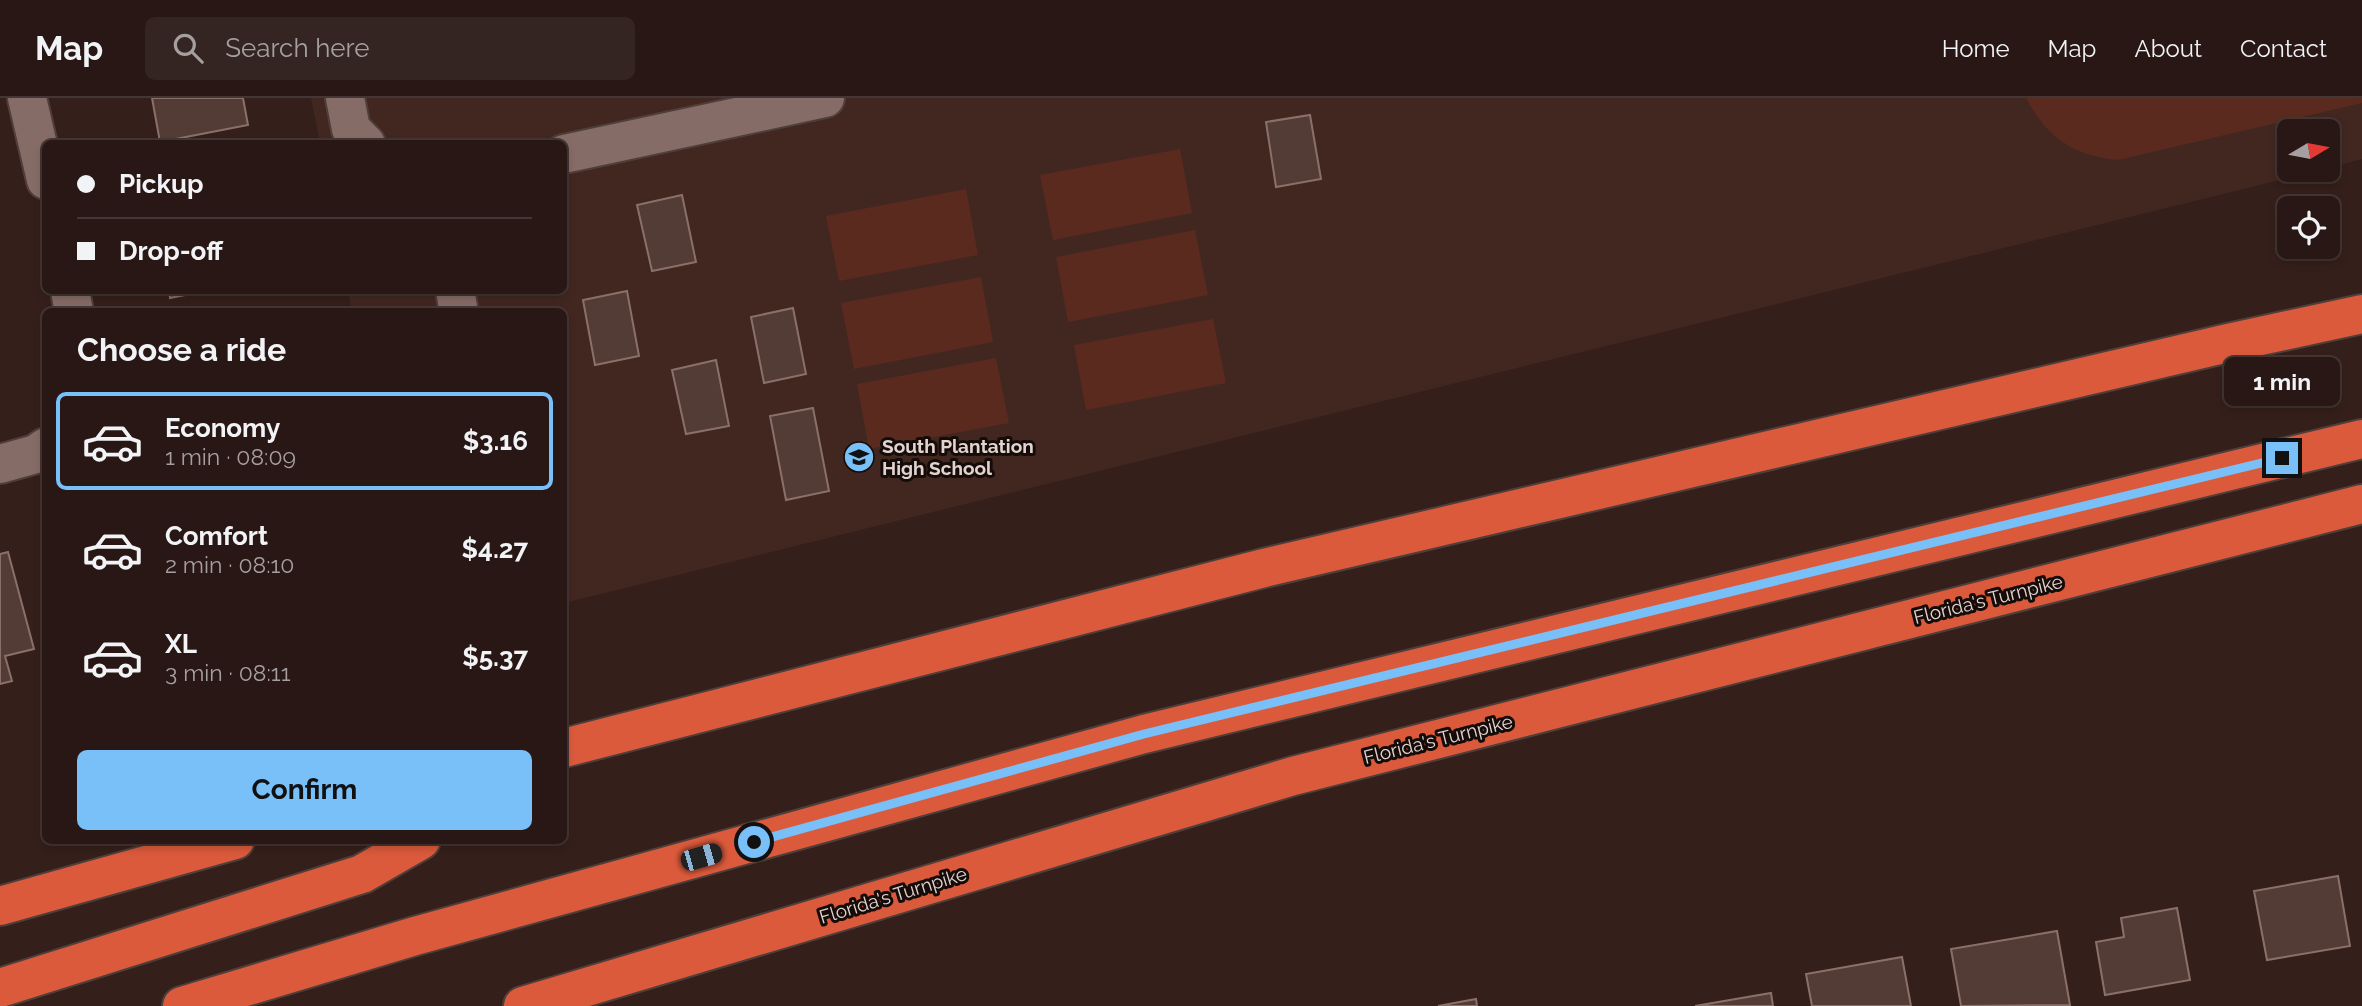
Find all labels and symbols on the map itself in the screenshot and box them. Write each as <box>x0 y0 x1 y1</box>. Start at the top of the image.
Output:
north arrow <box>2277 119 2340 182</box>
callout: 1 min <box>2224 356 2340 406</box>
place label: South Plantation High School <box>882 435 1034 479</box>
school or university icon: South Plantation High School <box>842 440 876 474</box>
route end <box>2266 442 2298 474</box>
street label: Florida's Turnpike <box>1911 570 2065 628</box>
street label: Florida's Turnpike <box>1361 710 1515 768</box>
route start <box>738 826 770 858</box>
car <box>678 841 725 873</box>
street label: Florida's Turnpike <box>817 862 969 928</box>

